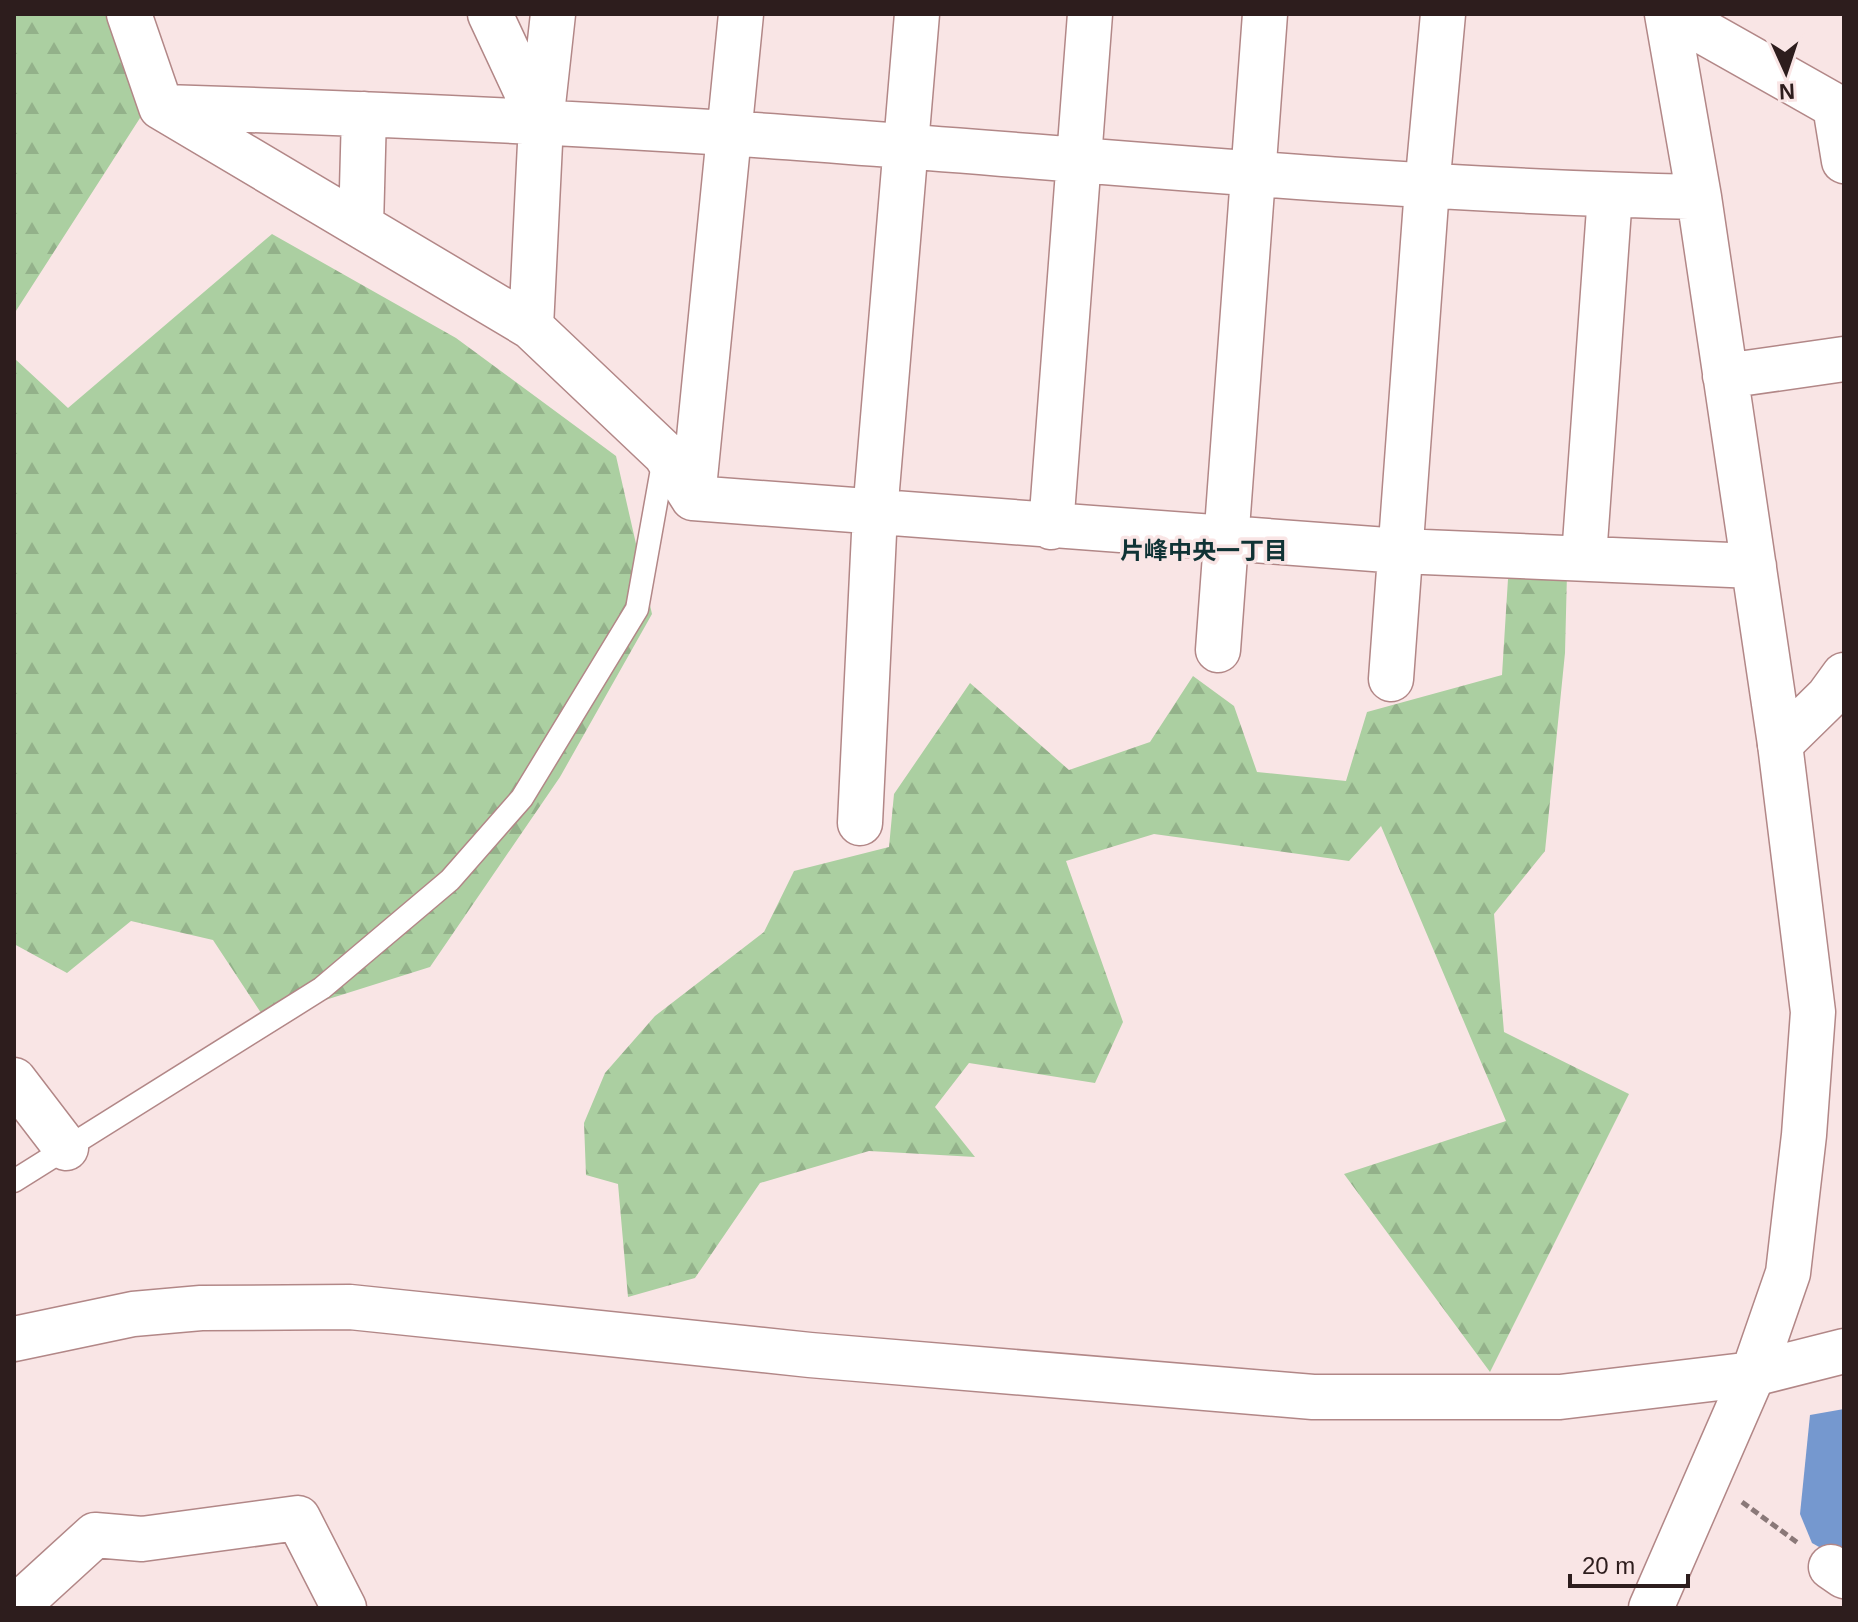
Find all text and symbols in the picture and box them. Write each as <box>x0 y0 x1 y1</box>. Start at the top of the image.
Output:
north arrow <box>1746 32 1826 112</box>
text: N <box>1778 79 1796 104</box>
district label: 片峰中央一丁目 <box>1120 537 1288 564</box>
scale bar <box>1570 1538 1688 1588</box>
text: 20 m <box>1582 1552 1635 1579</box>

